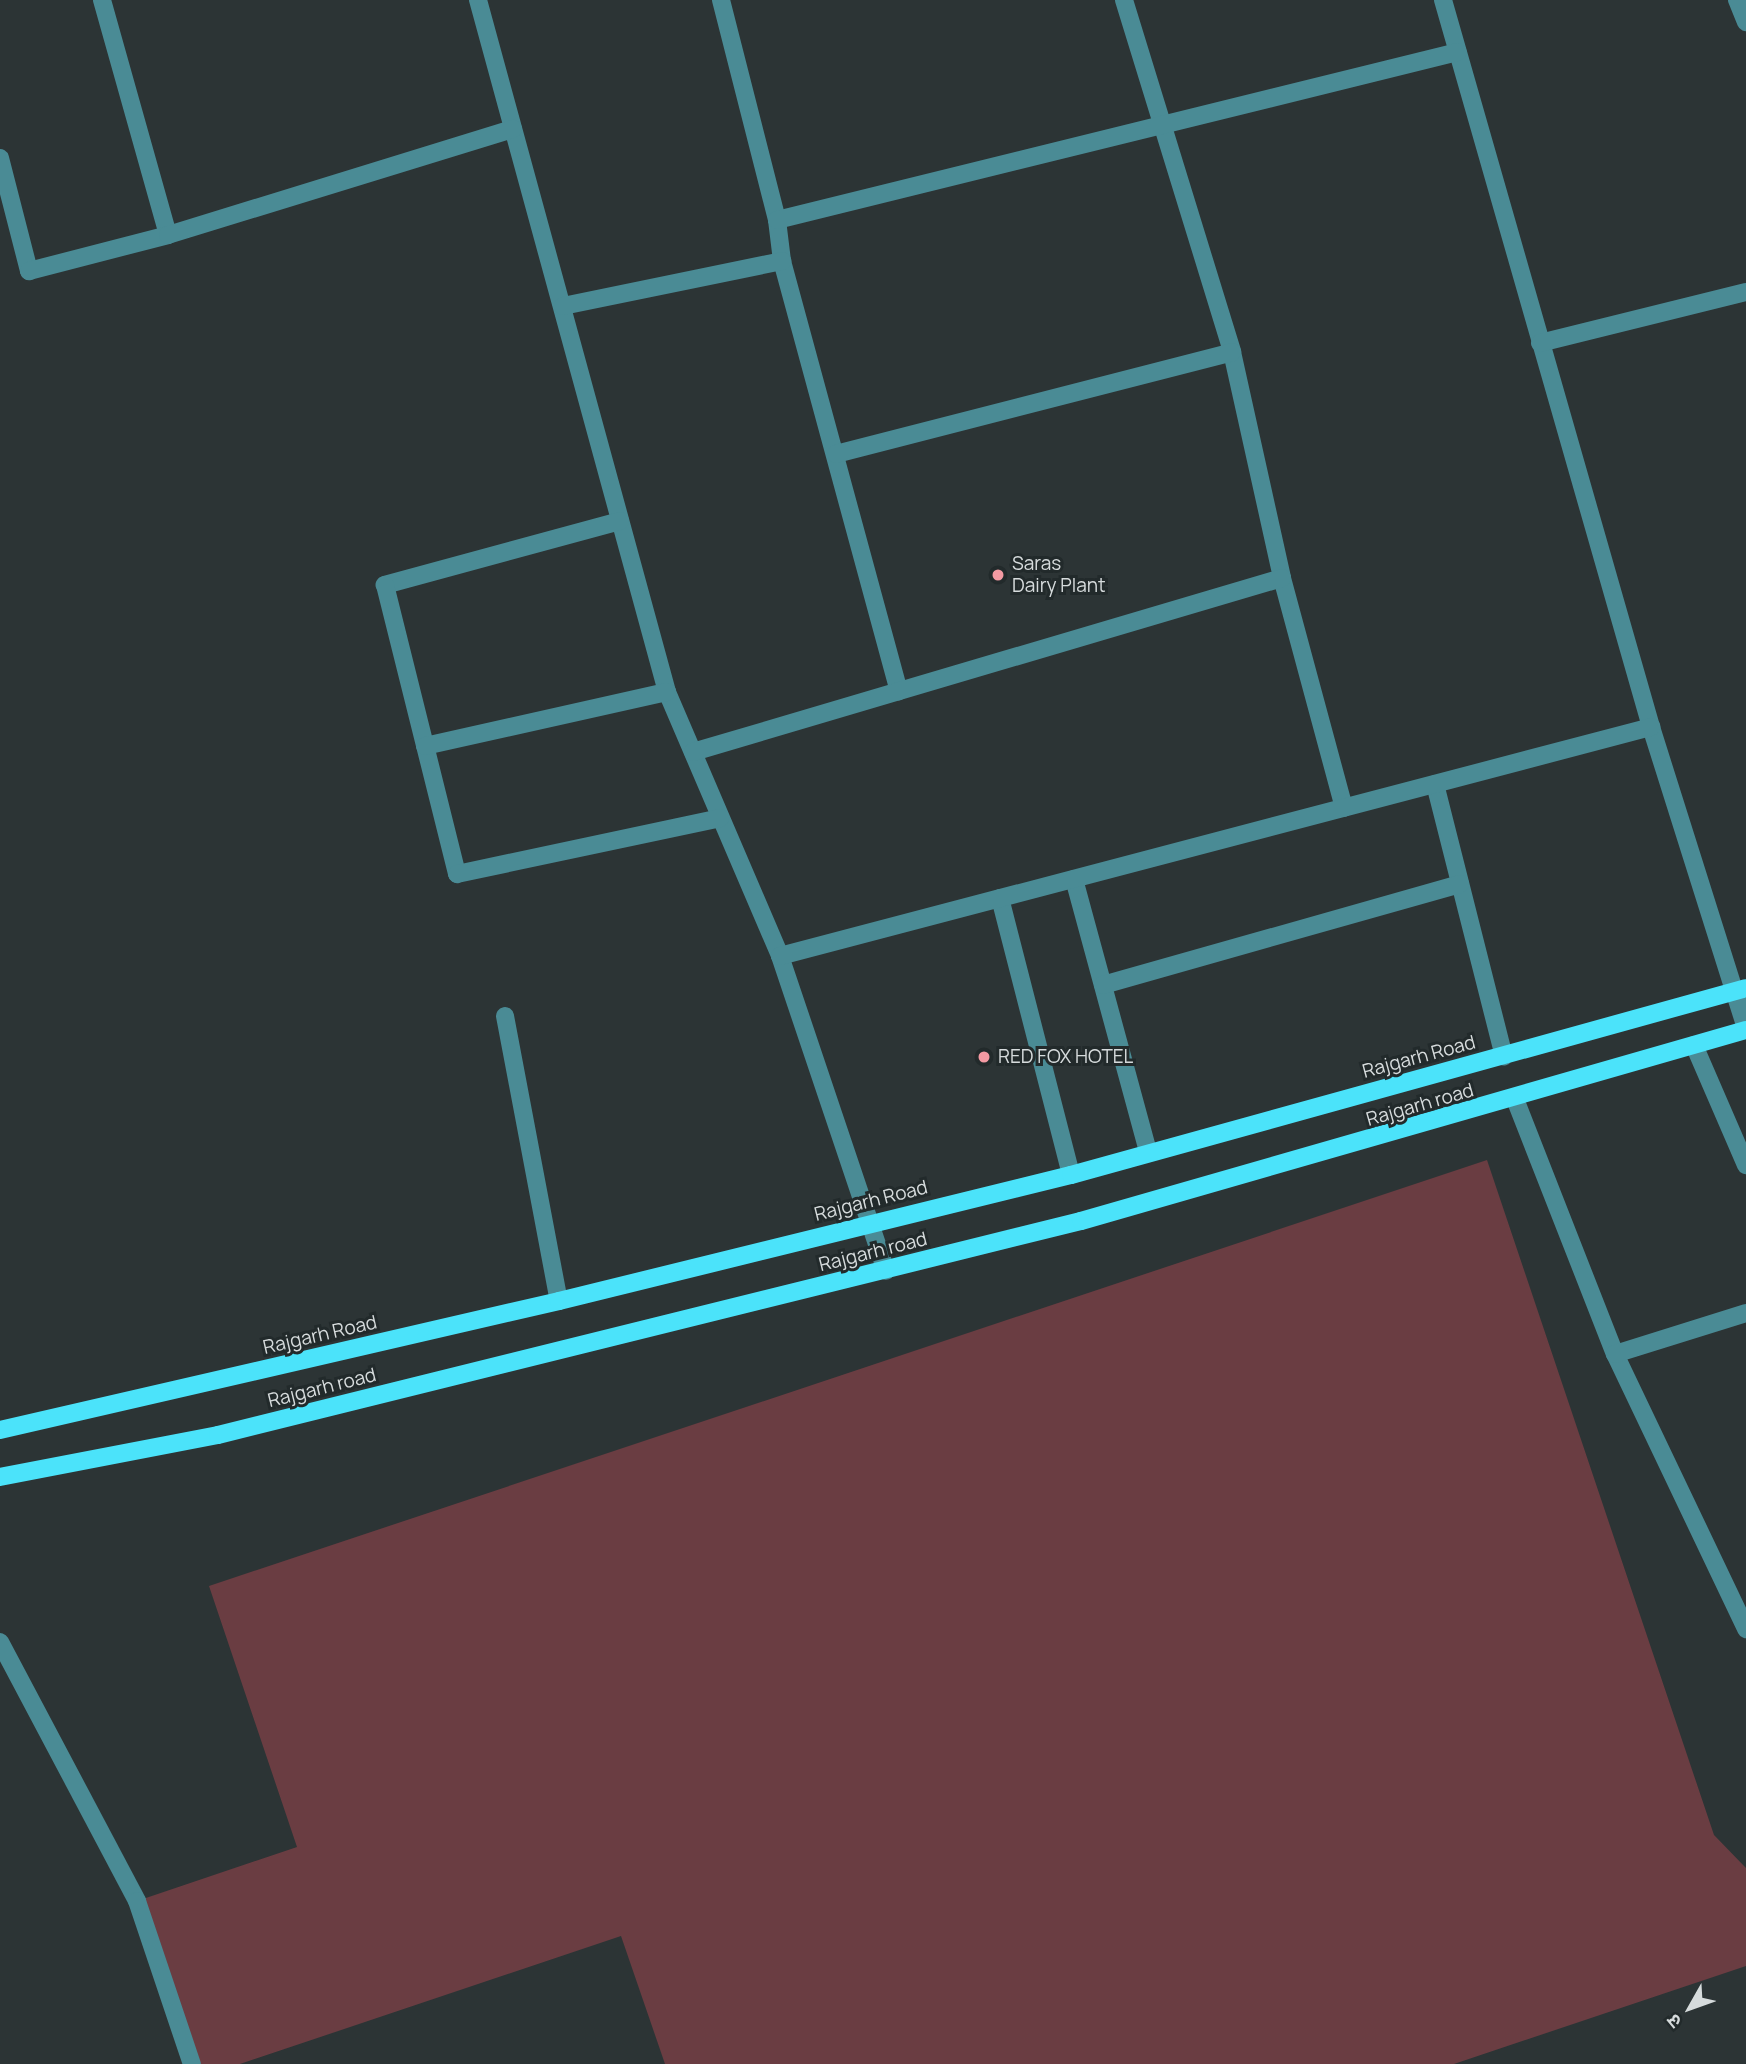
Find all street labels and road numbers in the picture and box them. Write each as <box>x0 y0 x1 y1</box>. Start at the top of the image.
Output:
street label: Rajgarh Road <box>1360 1031 1478 1083</box>
street label: Rajgarh road <box>1364 1079 1476 1131</box>
street label: Rajgarh Road <box>812 1176 930 1226</box>
street label: Rajgarh road <box>817 1228 929 1276</box>
street label: Rajgarh Road <box>261 1311 379 1359</box>
street label: Rajgarh road <box>266 1364 378 1412</box>

